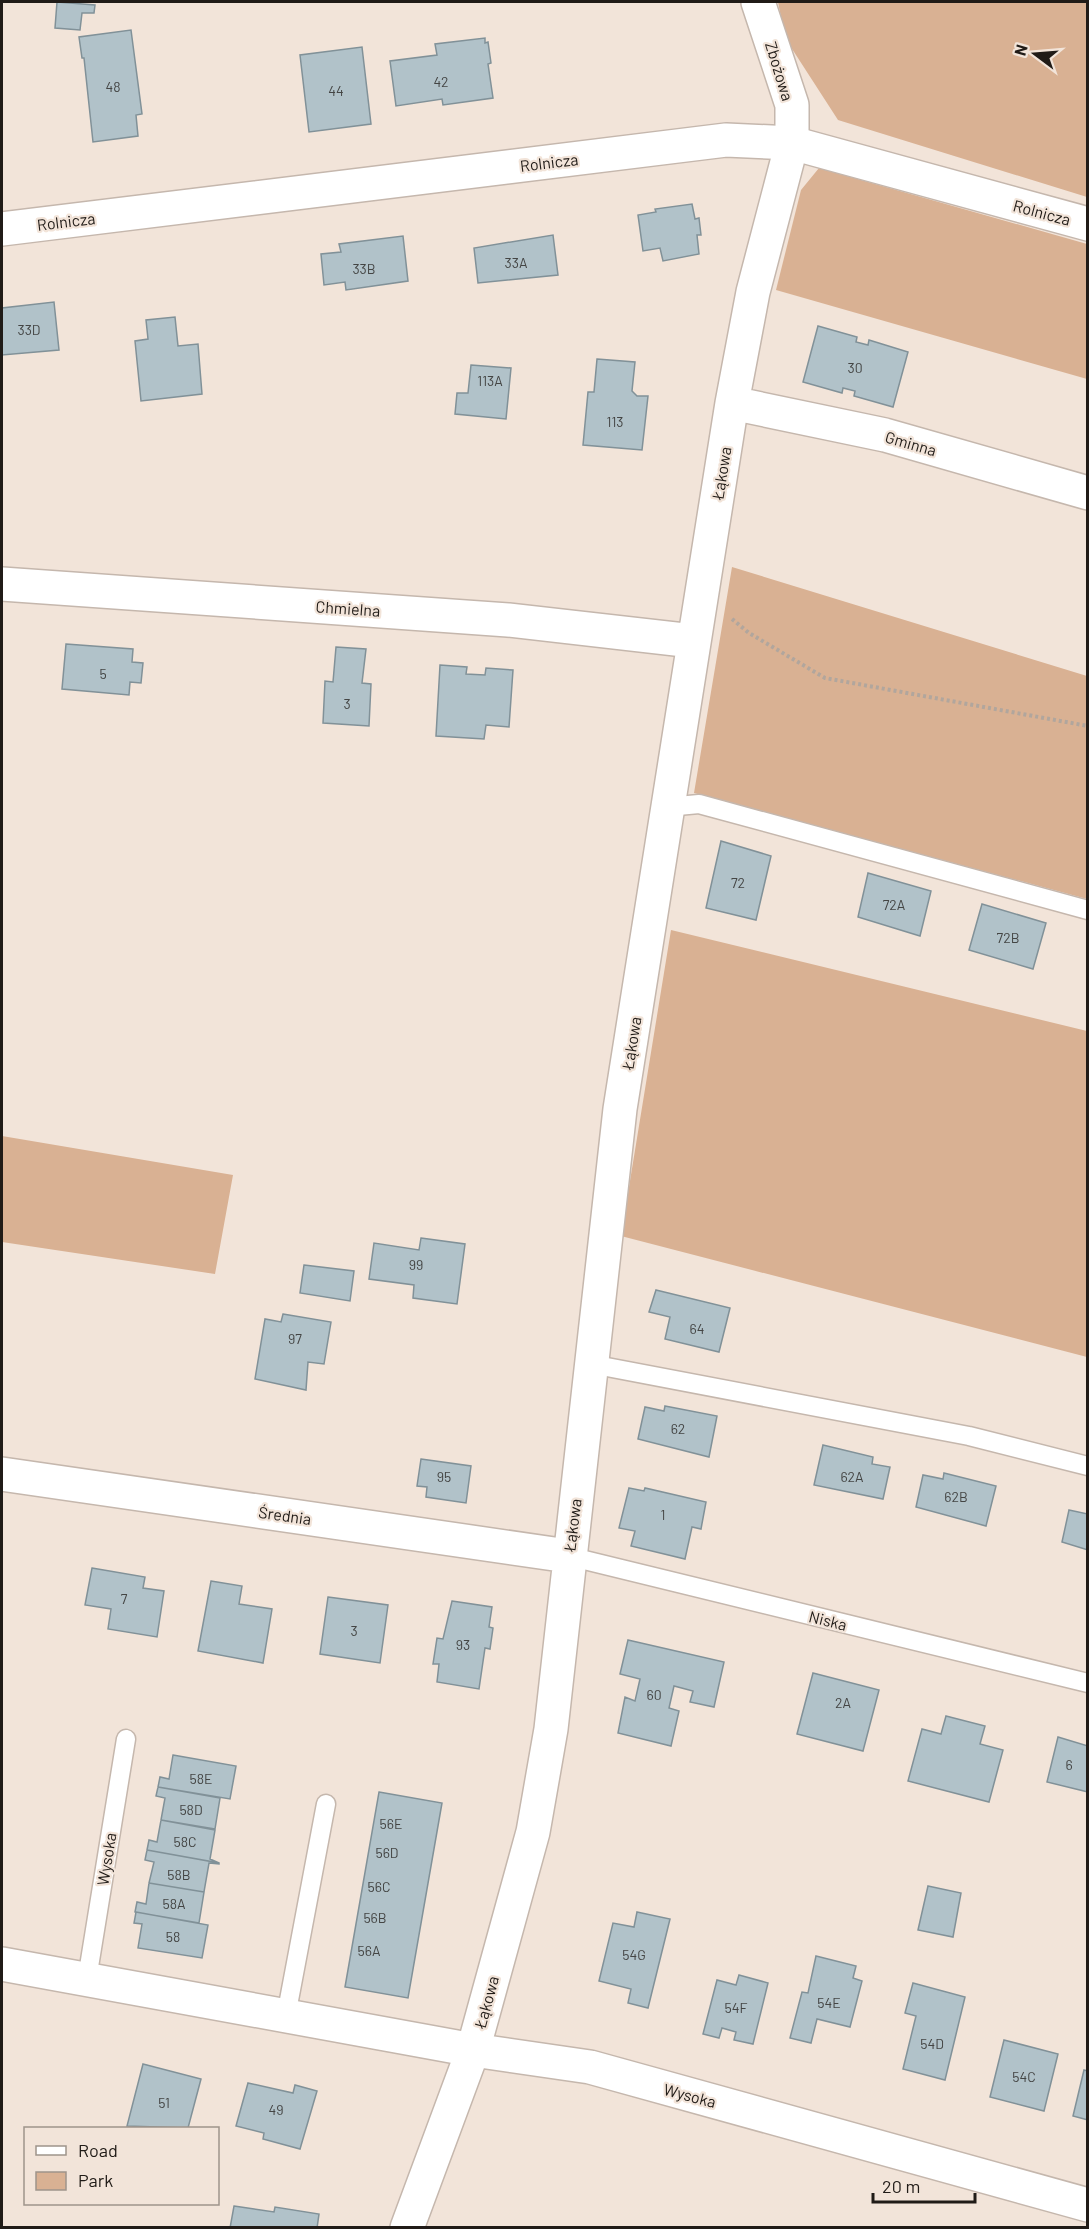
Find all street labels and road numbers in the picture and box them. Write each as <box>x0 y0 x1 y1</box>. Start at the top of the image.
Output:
street label: Zbożowa <box>762 39 798 103</box>
street label: Rolnicza <box>519 149 579 175</box>
street label: Rolnicza <box>1011 195 1073 229</box>
street label: Rolnicza <box>36 208 96 234</box>
street label: Gminna <box>883 427 939 459</box>
street label: Łąkowa <box>707 445 735 502</box>
street label: Chmielna <box>315 596 381 620</box>
street label: Łąkowa <box>617 1015 645 1072</box>
street label: Łąkowa <box>559 1497 585 1554</box>
street label: Średnia <box>257 1502 313 1528</box>
street label: Niska <box>807 1606 849 1634</box>
street label: Wysoka <box>92 1831 120 1887</box>
street label: Łąkowa <box>470 1974 502 2031</box>
street label: Wysoka <box>662 2079 718 2111</box>

